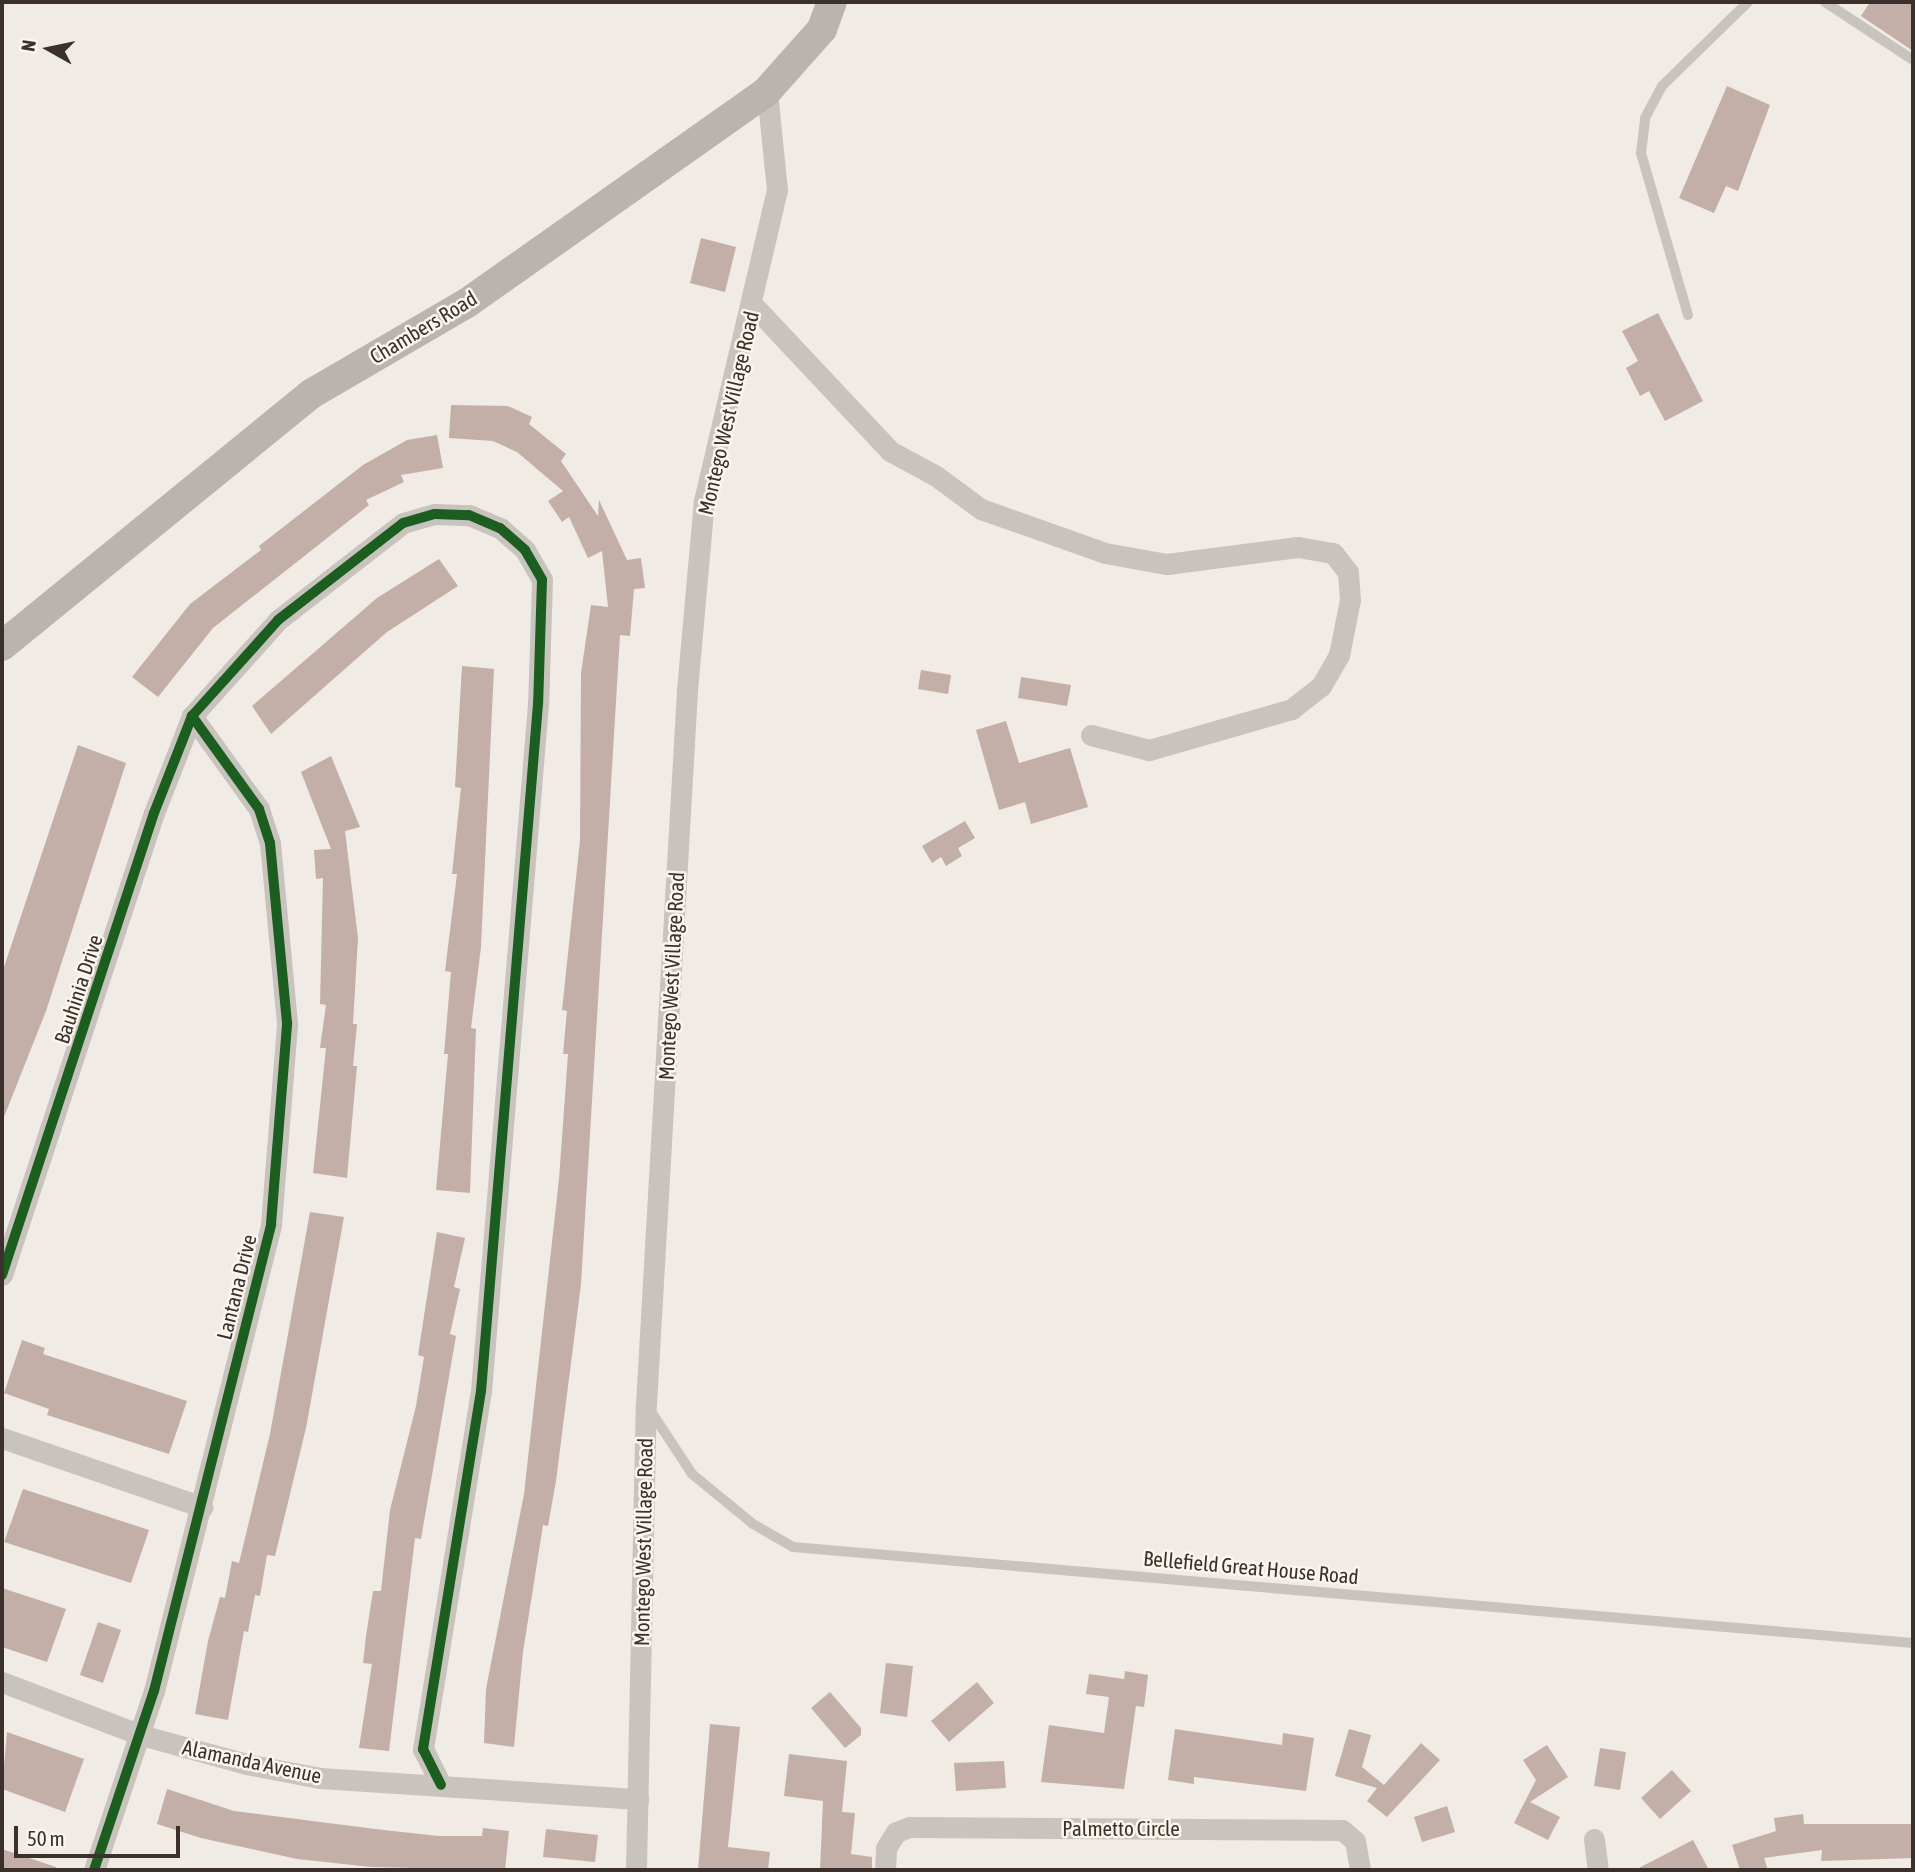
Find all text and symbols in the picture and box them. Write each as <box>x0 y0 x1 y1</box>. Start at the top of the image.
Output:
north arrow <box>14 14 84 84</box>
text: N <box>17 38 40 53</box>
street label: Chambers Road <box>365 285 481 369</box>
street label: Montego West Village Road <box>692 309 764 517</box>
street label: Montego West Village Road <box>653 871 689 1081</box>
street label: Bauhinia Drive <box>49 931 107 1047</box>
street label: Lantana Drive <box>211 1232 261 1342</box>
street label: Montego West Village Road <box>629 1438 657 1646</box>
street label: Bellefield Great House Road <box>1142 1545 1360 1589</box>
street label: Alamanda Avenue <box>180 1734 324 1788</box>
scale bar <box>18 1812 184 1856</box>
street label: Palmetto Circle <box>1062 1815 1180 1841</box>
text: 50 m <box>27 1826 65 1850</box>

